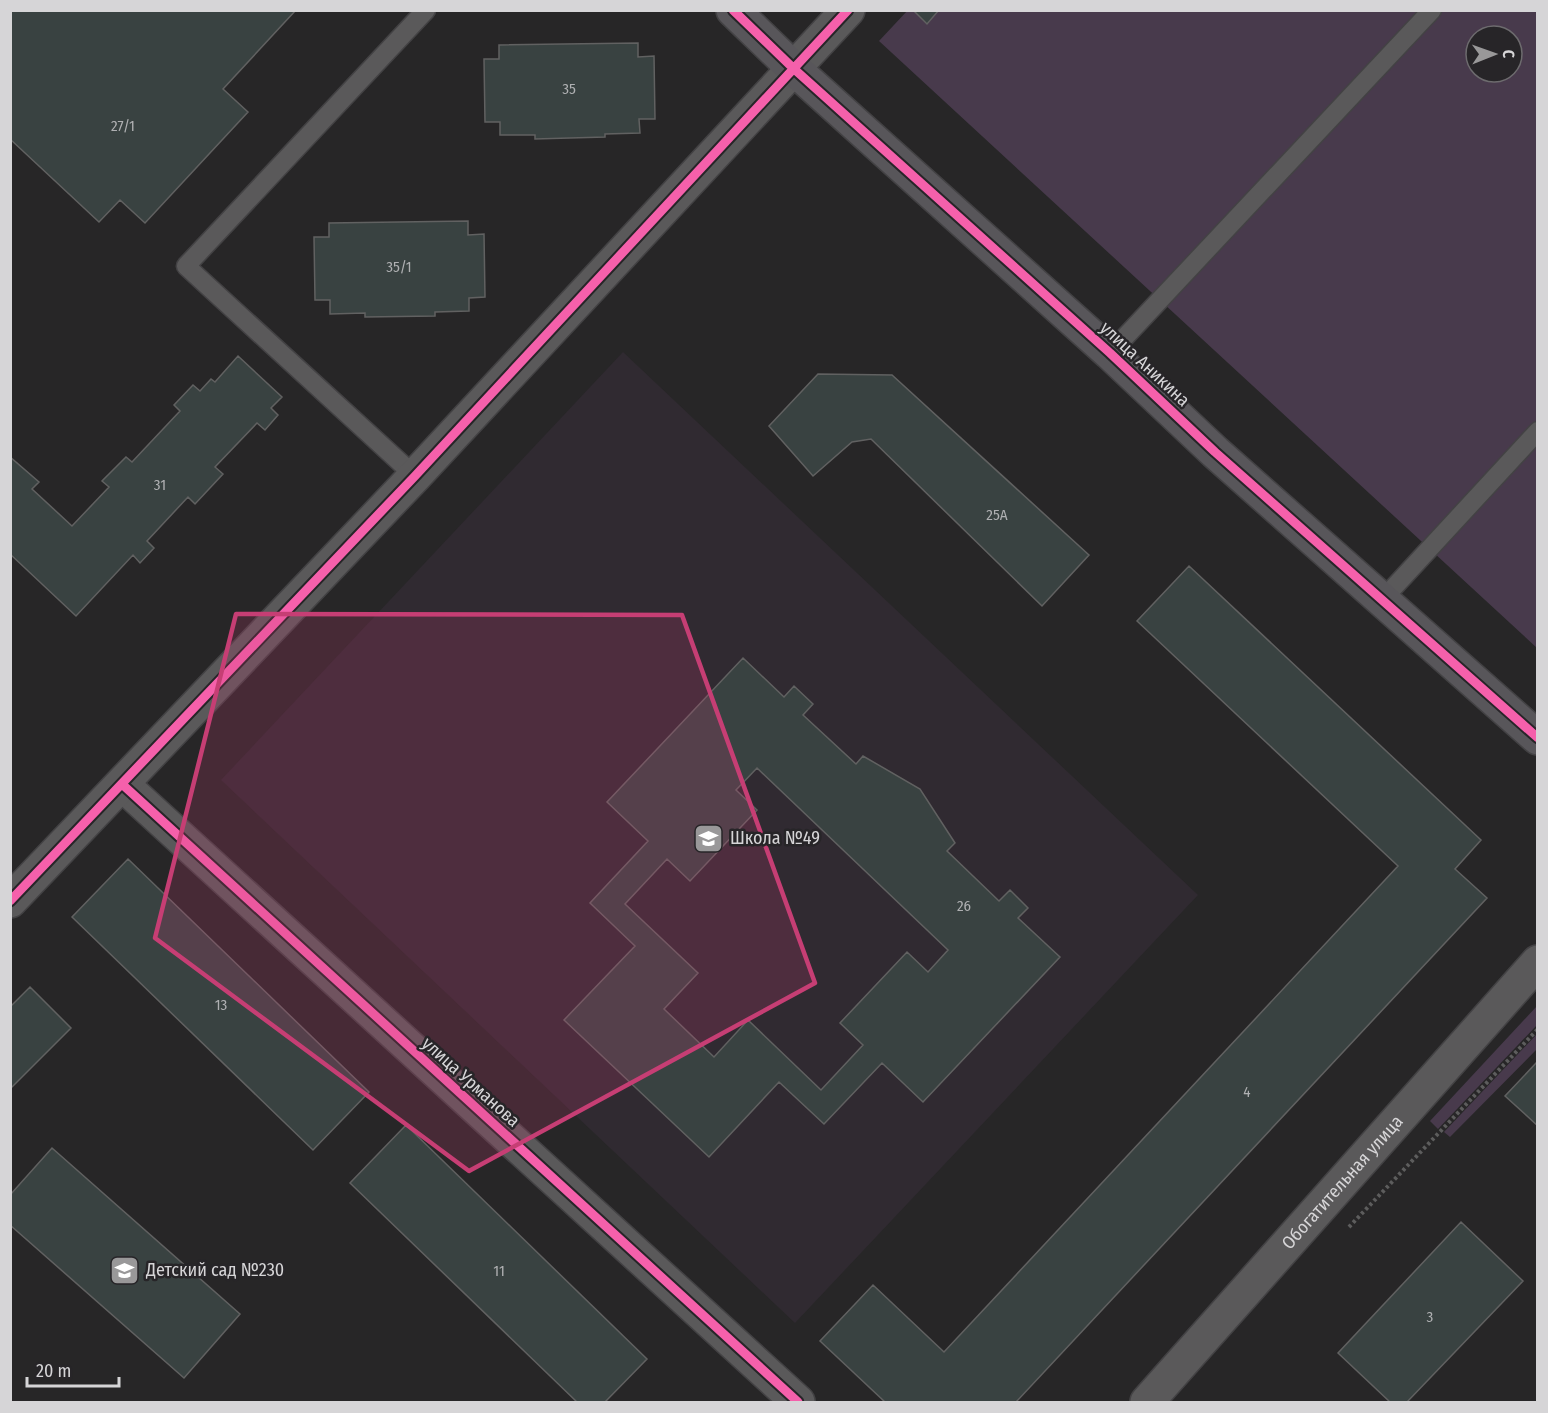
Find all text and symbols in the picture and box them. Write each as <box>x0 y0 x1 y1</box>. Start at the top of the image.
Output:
north arrow <box>1464 24 1524 84</box>
text: С <box>1499 49 1518 59</box>
house number: 35 <box>562 80 576 98</box>
house number: 27/1 <box>111 117 135 135</box>
house number: 35/1 <box>386 258 412 276</box>
street label: улица Аникина <box>1096 317 1195 411</box>
house number: 31 <box>154 476 166 494</box>
house number: 25А <box>986 506 1008 524</box>
school or university icon: Школа №49 <box>693 822 725 854</box>
place label: Школа №49 <box>730 827 820 849</box>
house number: 26 <box>957 897 971 915</box>
house number: 13 <box>215 996 228 1014</box>
street label: улица Урманова <box>417 1032 525 1132</box>
house number: 4 <box>1243 1083 1251 1101</box>
street label: Обогатительная улица <box>1277 1111 1408 1254</box>
school or university icon: Детский сад №230 <box>109 1254 141 1286</box>
place label: Детский сад №230 <box>145 1259 284 1281</box>
house number: 11 <box>493 1262 505 1280</box>
house number: 3 <box>1427 1308 1434 1326</box>
scale bar <box>27 1350 118 1388</box>
text: 20 m <box>36 1360 71 1382</box>

